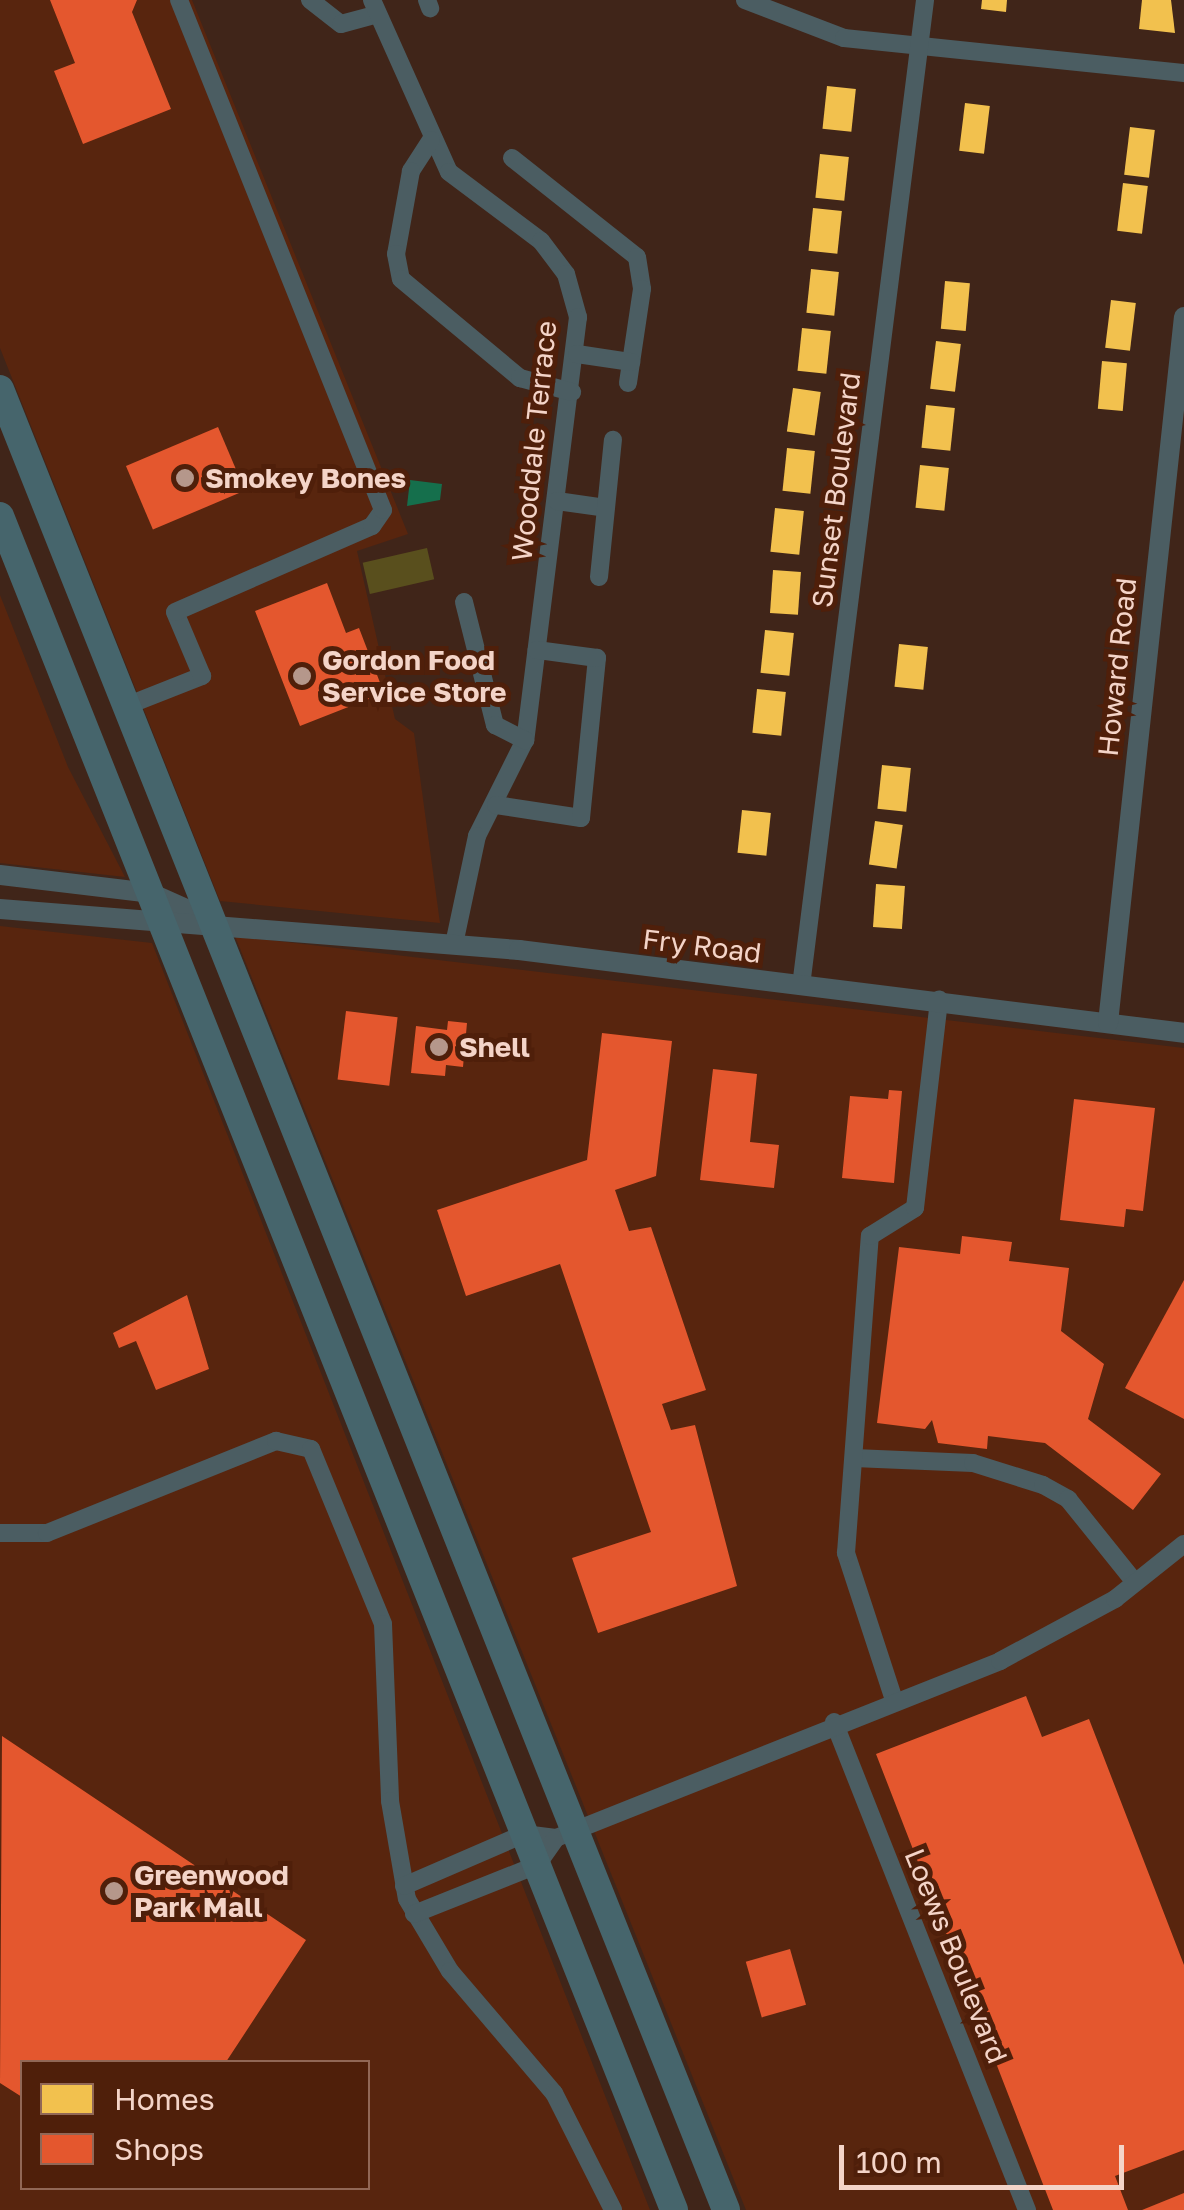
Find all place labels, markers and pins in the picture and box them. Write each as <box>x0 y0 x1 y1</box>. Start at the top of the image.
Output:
place label: Smokey Bones <box>205 461 406 495</box>
marker: Smokey Bones <box>174 467 196 489</box>
place label: Gordon Food Service Store <box>322 643 506 709</box>
marker: Gordon Food Service Store <box>291 665 313 687</box>
place label: Shell <box>459 1030 530 1064</box>
marker: Shell <box>428 1036 450 1058</box>
place label: Greenwood Park Mall <box>134 1858 289 1924</box>
marker: Greenwood Park Mall <box>103 1880 125 1902</box>

